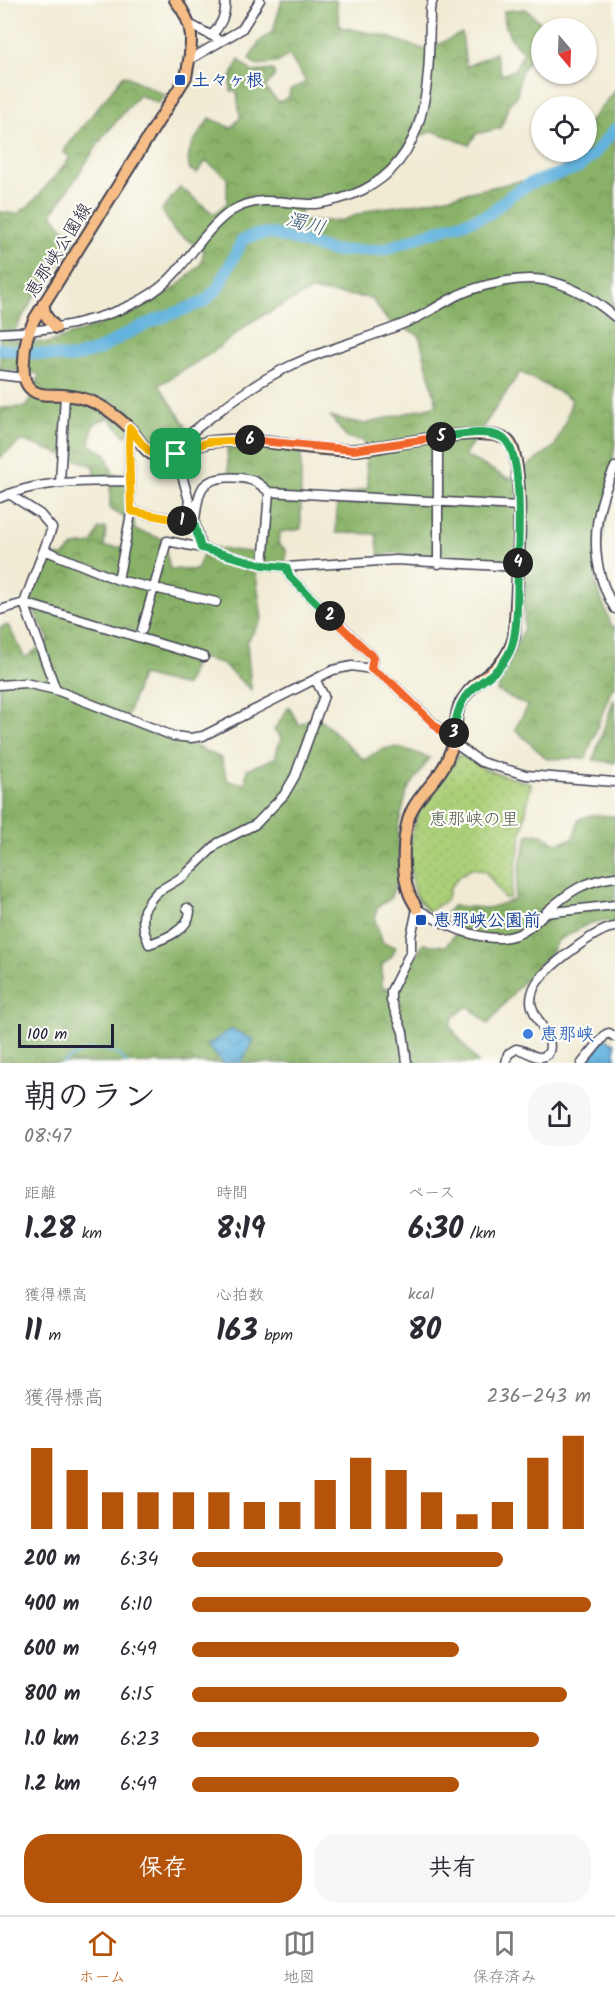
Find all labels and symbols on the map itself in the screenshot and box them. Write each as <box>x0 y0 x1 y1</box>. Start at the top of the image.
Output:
north arrow <box>531 18 597 84</box>
place label: 土々ヶ根 <box>192 67 264 96</box>
marker: 土々ヶ根 <box>173 73 187 87</box>
street label: 恵那峡公園線 <box>18 197 100 304</box>
water label: 濁川 <box>282 204 329 246</box>
pin: 5 <box>426 422 456 452</box>
pin: 6 <box>235 425 265 455</box>
pin <box>150 428 201 479</box>
pin: 1 <box>167 506 197 536</box>
pin: 4 <box>503 548 533 578</box>
pin: 2 <box>315 601 345 631</box>
pin: 3 <box>439 718 469 748</box>
park label: 恵那峡の里 <box>429 806 519 835</box>
place label: 恵那峡公園前 <box>433 907 541 936</box>
marker: 恵那峡公園前 <box>414 913 428 927</box>
scale bar <box>18 1021 114 1048</box>
place label: 恵那峡 <box>540 1021 594 1050</box>
marker: 恵那峡 <box>521 1027 535 1041</box>

